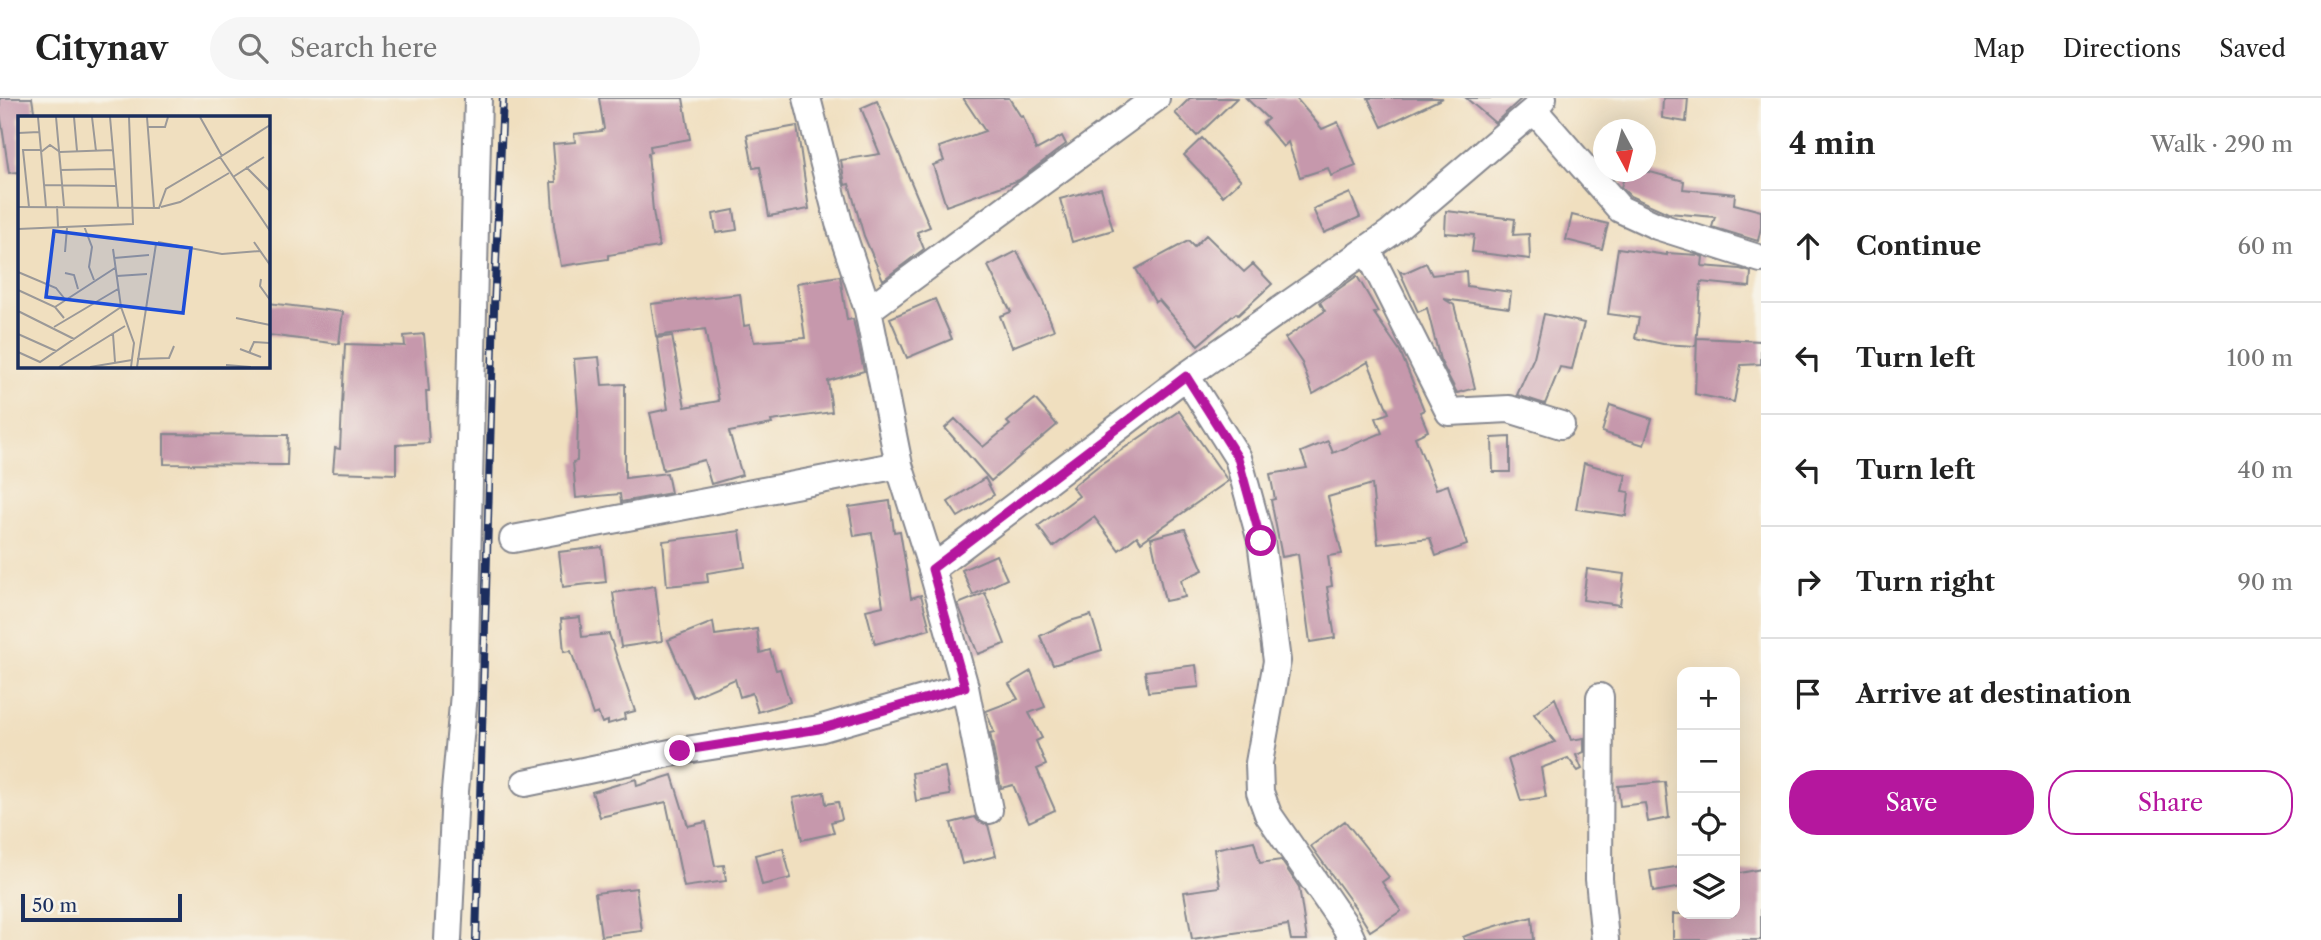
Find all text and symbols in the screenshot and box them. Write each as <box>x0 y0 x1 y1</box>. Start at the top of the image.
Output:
search box <box>210 17 700 80</box>
text: Citynav <box>35 28 168 69</box>
icon: search <box>234 29 272 67</box>
text: Search here <box>290 32 437 64</box>
text: Map <box>1973 34 2025 63</box>
text: Directions <box>2063 34 2181 63</box>
text: Saved <box>2219 34 2286 63</box>
inset map <box>18 116 270 368</box>
north arrow <box>1593 119 1656 182</box>
text: 4 min <box>1789 125 1875 162</box>
text: Walk · 290 m <box>2151 130 2293 158</box>
icon: ahead <box>1789 227 1827 265</box>
text: Continue <box>1856 230 1981 262</box>
text: 60 m <box>2237 232 2293 260</box>
icon: left <box>1789 339 1827 377</box>
text: Turn left <box>1856 342 1975 374</box>
text: 100 m <box>2227 344 2293 372</box>
icon: left <box>1789 451 1827 489</box>
text: Turn left <box>1856 454 1975 486</box>
text: 40 m <box>2238 456 2293 484</box>
route start <box>1245 525 1276 556</box>
icon: right <box>1789 563 1827 601</box>
text: Turn right <box>1856 566 1995 598</box>
text: 90 m <box>2237 568 2293 596</box>
map controls <box>1677 667 1740 919</box>
button: + <box>1677 667 1740 730</box>
icon: arrive <box>1789 675 1827 713</box>
text: Arrive at destination <box>1856 678 2131 710</box>
button: − <box>1677 730 1740 793</box>
route end <box>664 735 695 766</box>
button: Save <box>1789 770 2034 835</box>
button: Share <box>2048 770 2293 835</box>
button: locate <box>1677 793 1740 856</box>
button: layers <box>1677 856 1740 919</box>
scale bar <box>21 891 182 923</box>
text: 50 m <box>32 894 77 917</box>

